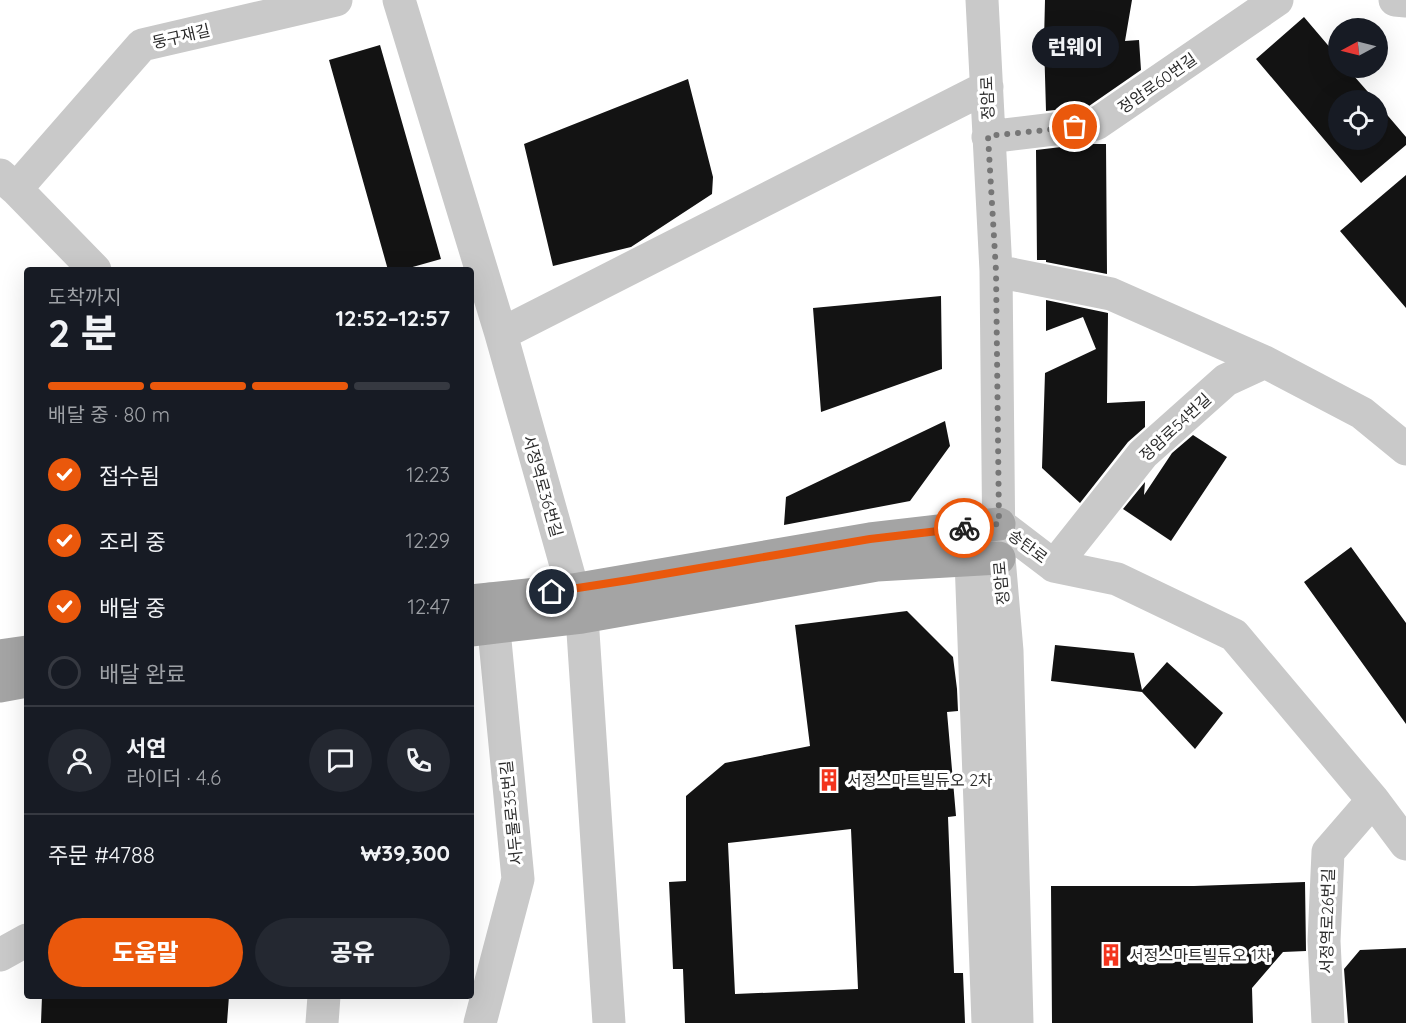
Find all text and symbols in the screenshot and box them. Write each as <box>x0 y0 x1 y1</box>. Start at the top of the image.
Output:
north arrow <box>1328 18 1388 78</box>
map controls <box>1328 18 1388 150</box>
street label: 둥구재길 <box>150 20 212 52</box>
callout: 런웨이 <box>1032 25 1118 67</box>
text: 런웨이 <box>1048 34 1103 59</box>
street label: 정암로60번길 <box>1114 49 1200 117</box>
street label: 정암로 <box>976 75 998 120</box>
button: locate <box>1328 90 1388 150</box>
pin <box>1049 101 1100 152</box>
icon: bag <box>1058 110 1091 143</box>
text: 도착까지 <box>48 284 122 309</box>
text: 12:52–12:57 <box>335 304 450 332</box>
text: 2 분 <box>48 308 117 357</box>
street label: 정암로54번길 <box>1135 389 1215 465</box>
text: 배달 중 · 80 m <box>48 402 170 427</box>
street label: 서정역로36번길 <box>519 433 567 539</box>
icon: check <box>48 458 81 491</box>
text: 접수됨 <box>99 462 160 490</box>
text: 12:23 <box>406 462 450 487</box>
courier <box>934 498 994 558</box>
icon: bike <box>948 512 981 545</box>
icon: check <box>48 524 81 557</box>
street label: 송탄로 <box>1004 525 1052 567</box>
text: 조리 중 <box>99 528 166 556</box>
text: 12:29 <box>406 528 450 553</box>
street label: 정암로 <box>989 560 1013 606</box>
pin <box>526 566 577 617</box>
icon: home <box>535 575 568 608</box>
icon: check <box>48 590 81 623</box>
text: 배달 중 <box>99 594 166 622</box>
text: 12:47 <box>408 594 450 619</box>
text: 배달 완료 <box>99 660 186 688</box>
button: person <box>48 729 111 792</box>
button: chat <box>309 729 372 792</box>
button: phone <box>387 729 450 792</box>
text: 서연 <box>126 734 166 762</box>
street label: 서두물로35번길 <box>496 760 526 866</box>
text: 라이더 · 4.6 <box>126 765 221 790</box>
building icon: 서정스마트빌듀오 2차 <box>816 767 842 793</box>
place label: 서정스마트빌듀오 2차 <box>847 770 993 790</box>
text: ₩39,300 <box>361 839 450 867</box>
text: 주문 #4788 <box>48 841 155 869</box>
street label: 서정역로26번길 <box>1316 868 1338 974</box>
button: 도움말 <box>48 918 243 987</box>
button: 공유 <box>255 918 450 987</box>
building icon: 서정스마트빌듀오 1차 <box>1098 942 1124 968</box>
place label: 서정스마트빌듀오 1차 <box>1129 945 1272 965</box>

